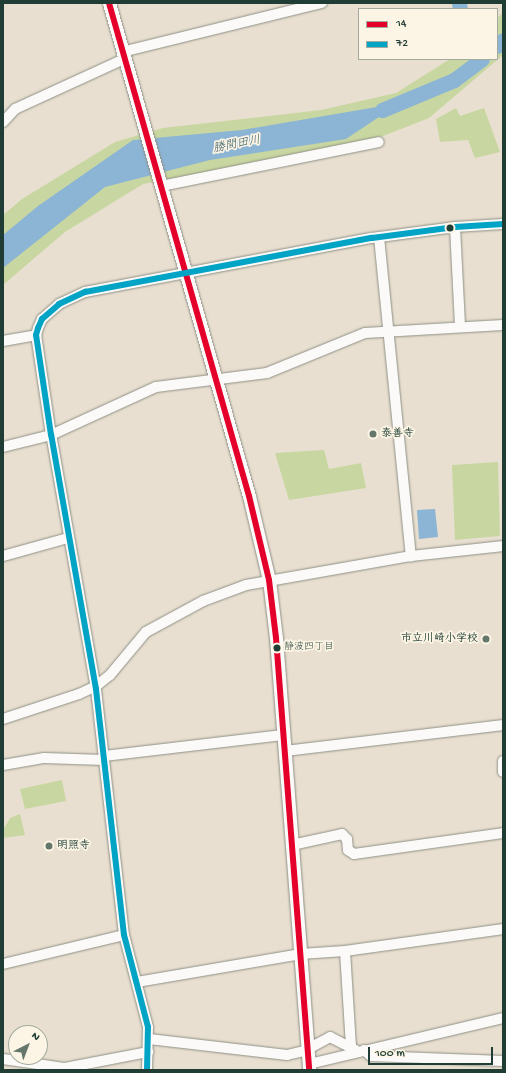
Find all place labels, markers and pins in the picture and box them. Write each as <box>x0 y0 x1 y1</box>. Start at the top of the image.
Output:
unlabelled marker <box>445 223 455 233</box>
place label: 泰善寺 <box>381 427 414 441</box>
marker: 泰善寺 <box>368 429 378 439</box>
place label: 市立川崎小学校 <box>401 632 478 646</box>
marker: 市立川崎小学校 <box>481 634 491 644</box>
place label: 静波四丁目 <box>284 642 334 654</box>
marker: 静波四丁目 <box>272 643 282 653</box>
place label: 明照寺 <box>57 839 90 853</box>
marker: 明照寺 <box>44 841 54 851</box>

